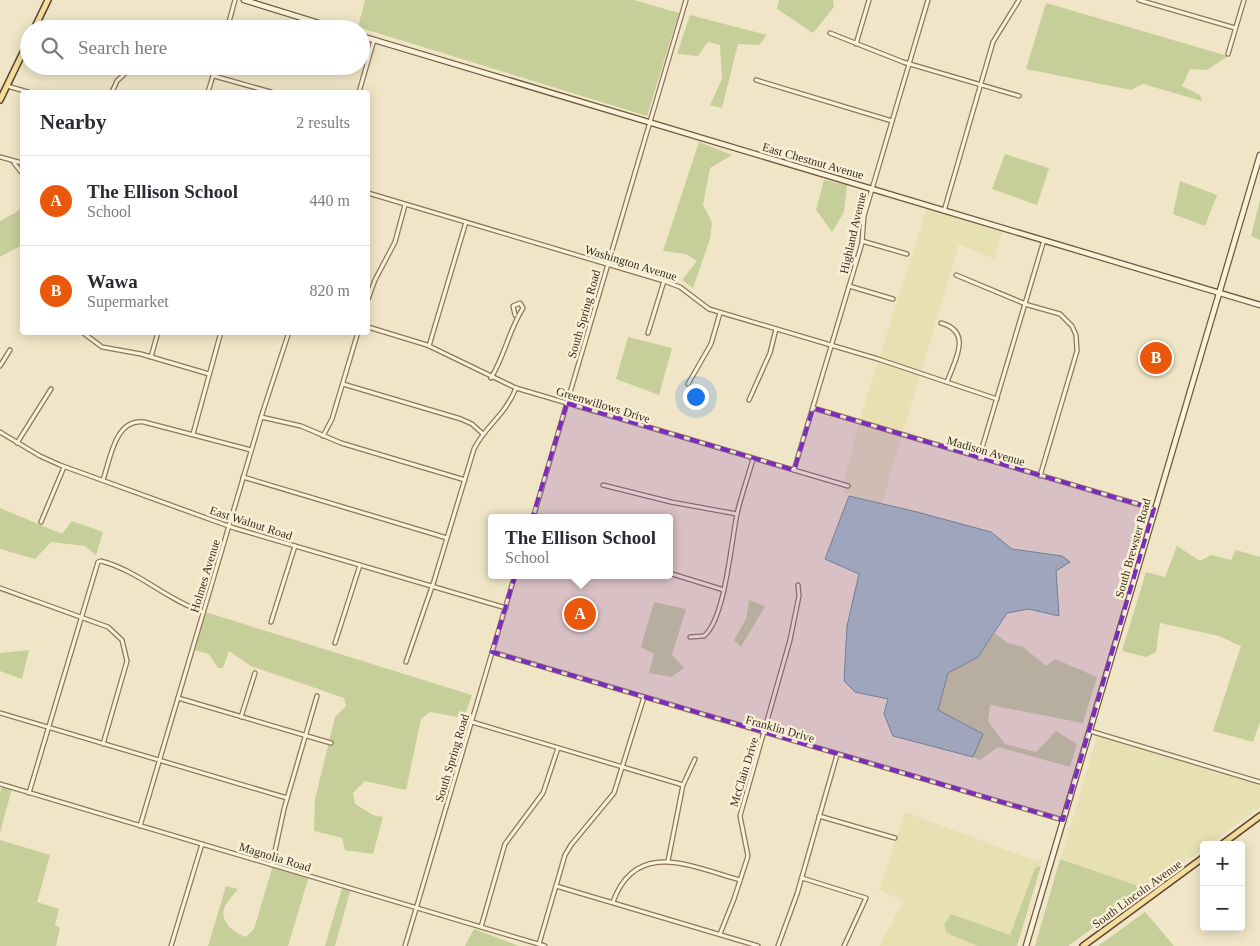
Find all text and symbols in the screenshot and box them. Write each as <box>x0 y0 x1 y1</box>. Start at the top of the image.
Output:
search box <box>20 20 370 75</box>
icon: search <box>38 34 66 62</box>
text: Search here <box>78 37 167 58</box>
text: Nearby <box>40 110 107 134</box>
text: 2 results <box>296 114 350 131</box>
street label: East Chestnut Avenue <box>761 140 865 182</box>
text: The Ellison School <box>87 181 238 202</box>
street label: Highland Avenue <box>837 191 869 275</box>
text: A <box>50 192 62 209</box>
text: 440 m <box>310 192 350 209</box>
text: School <box>87 203 131 220</box>
street label: Washington Avenue <box>583 242 679 284</box>
street label: South Spring Road <box>565 268 603 360</box>
text: Wawa <box>87 271 138 292</box>
text: B <box>51 282 61 299</box>
text: 820 m <box>310 282 350 299</box>
text: Supermarket <box>87 293 169 310</box>
pin: B <box>1140 339 1172 377</box>
street label: Greenwillows Drive <box>554 384 652 426</box>
your location <box>683 384 709 410</box>
street label: Madison Avenue <box>945 433 1027 469</box>
street label: South Brewster Road <box>1112 497 1154 599</box>
street label: East Walnut Road <box>208 503 294 543</box>
popup <box>488 514 673 579</box>
text: The Ellison School <box>505 527 656 548</box>
street label: Holmes Avenue <box>187 538 223 614</box>
text: School <box>505 549 549 566</box>
pin: A <box>564 595 596 633</box>
street label: South Spring Road <box>432 712 472 804</box>
street label: Franklin Drive <box>744 712 816 746</box>
street label: McClain Drive <box>727 735 761 809</box>
street label: Magnolia Road <box>237 839 313 875</box>
map controls <box>1200 841 1245 931</box>
button: + <box>1200 841 1245 886</box>
street label: South Lincoln Avenue <box>1090 857 1184 931</box>
button: − <box>1200 886 1245 931</box>

